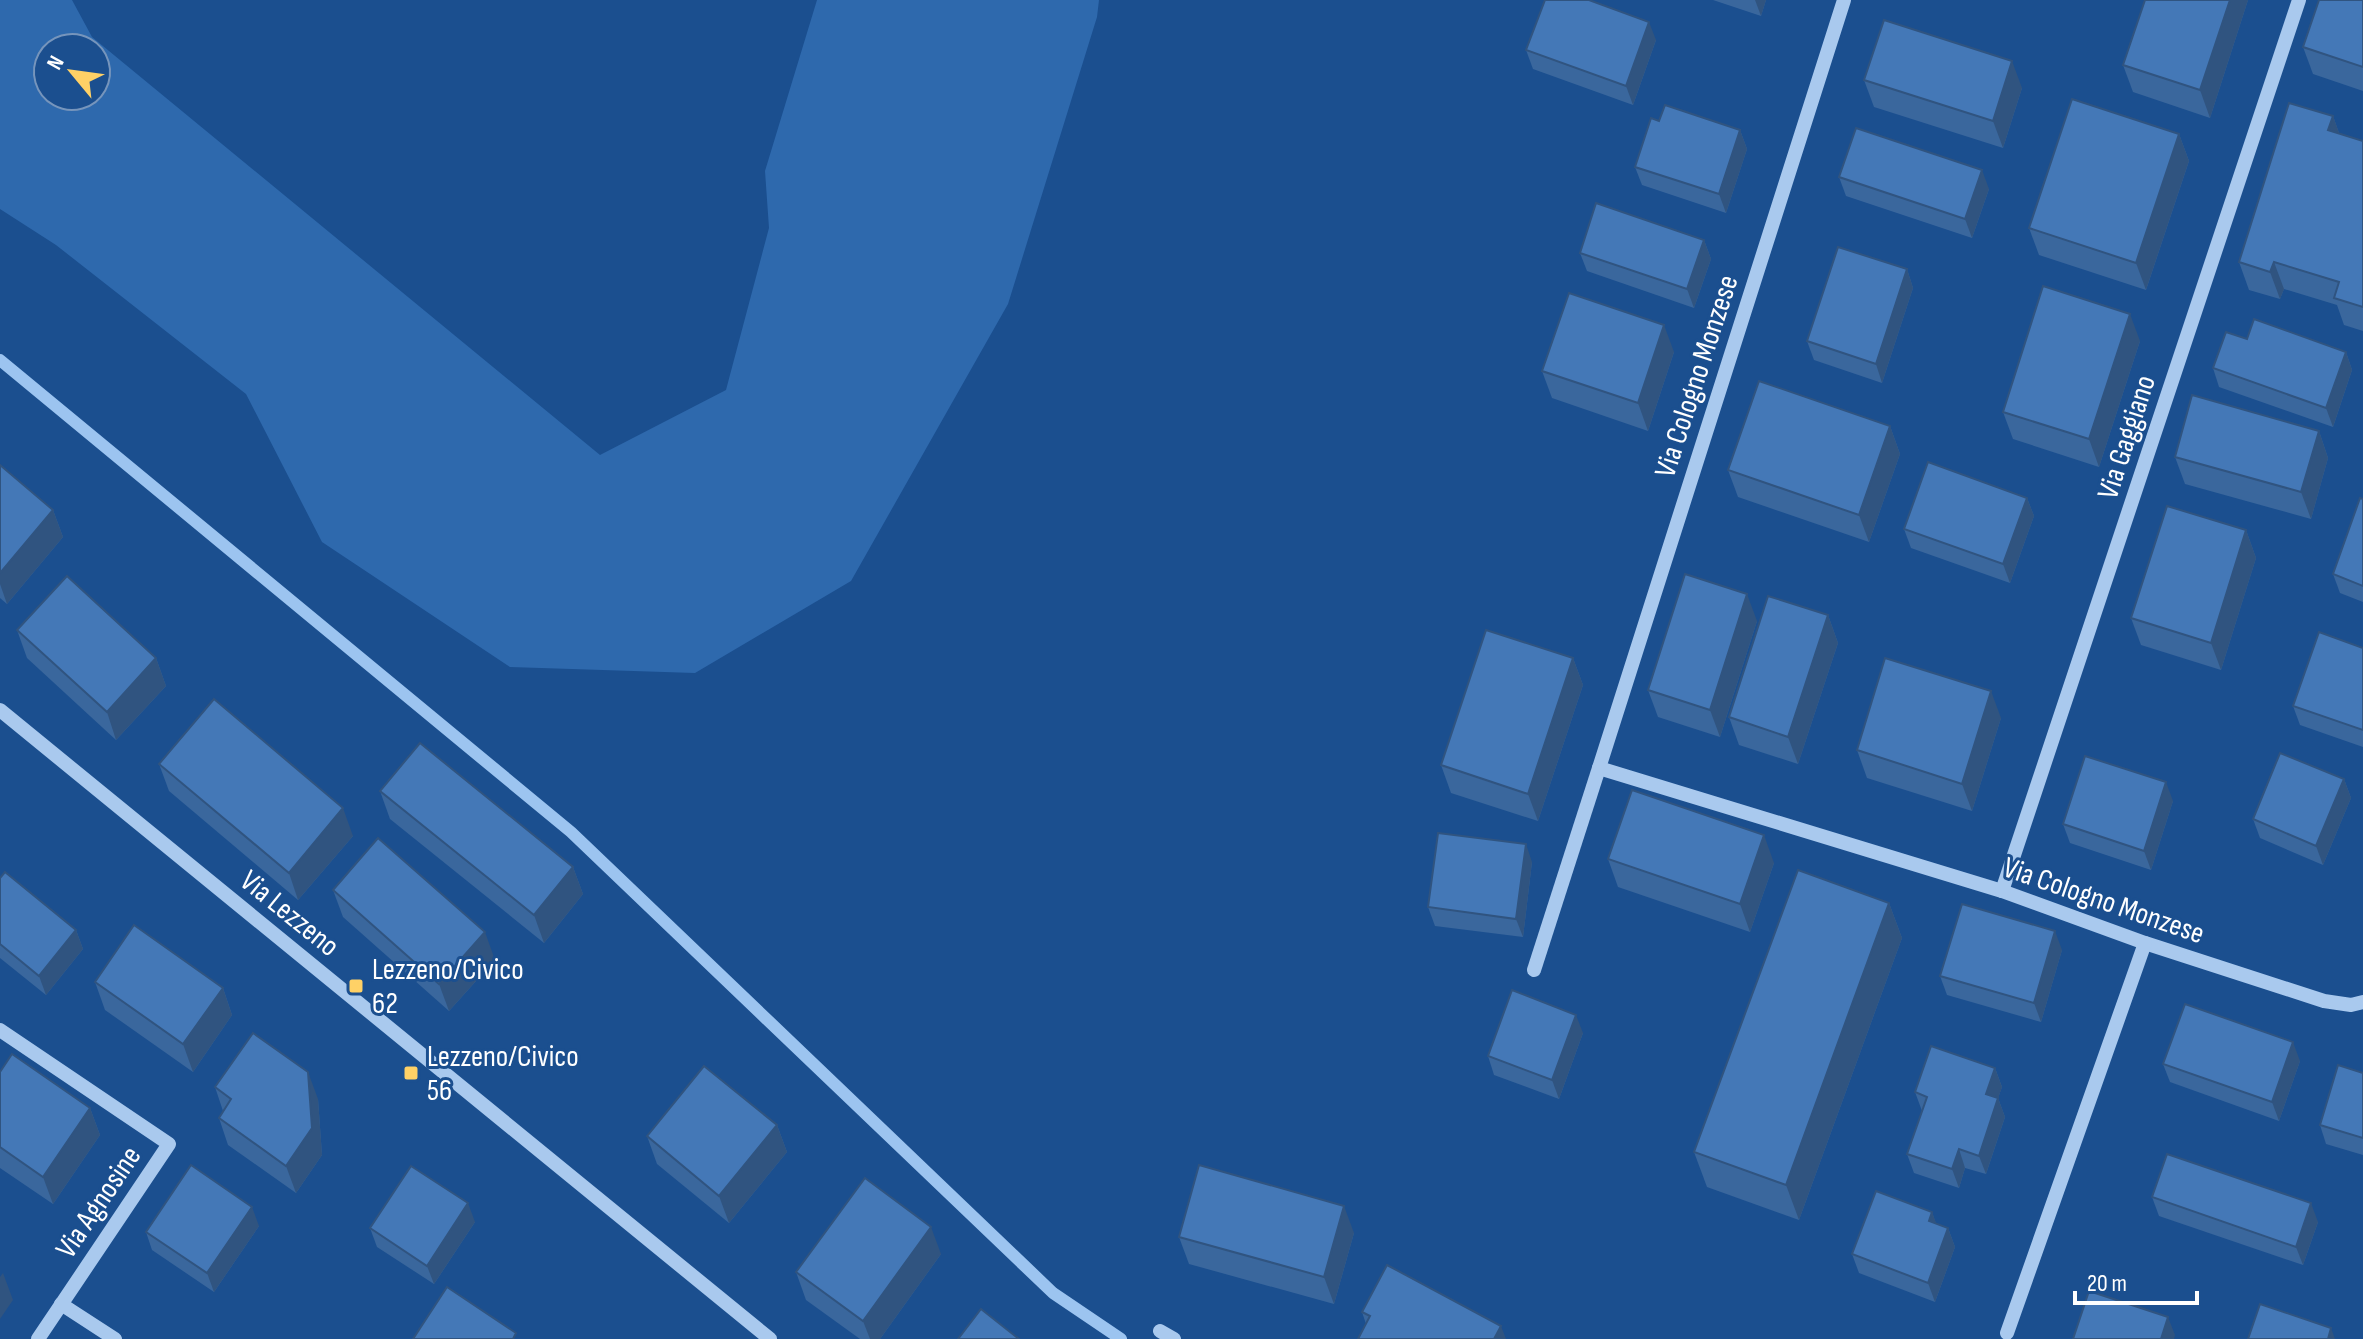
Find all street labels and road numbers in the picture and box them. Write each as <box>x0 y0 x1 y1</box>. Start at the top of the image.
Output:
street label: Via Cologno Monzese <box>1647 271 1747 482</box>
street label: Via Gaggiano <box>2090 371 2164 504</box>
street label: Via Cologno Monzese <box>1998 850 2209 952</box>
street label: Via Lezzeno <box>233 863 346 964</box>
street label: Via Agnosine <box>48 1140 149 1265</box>

